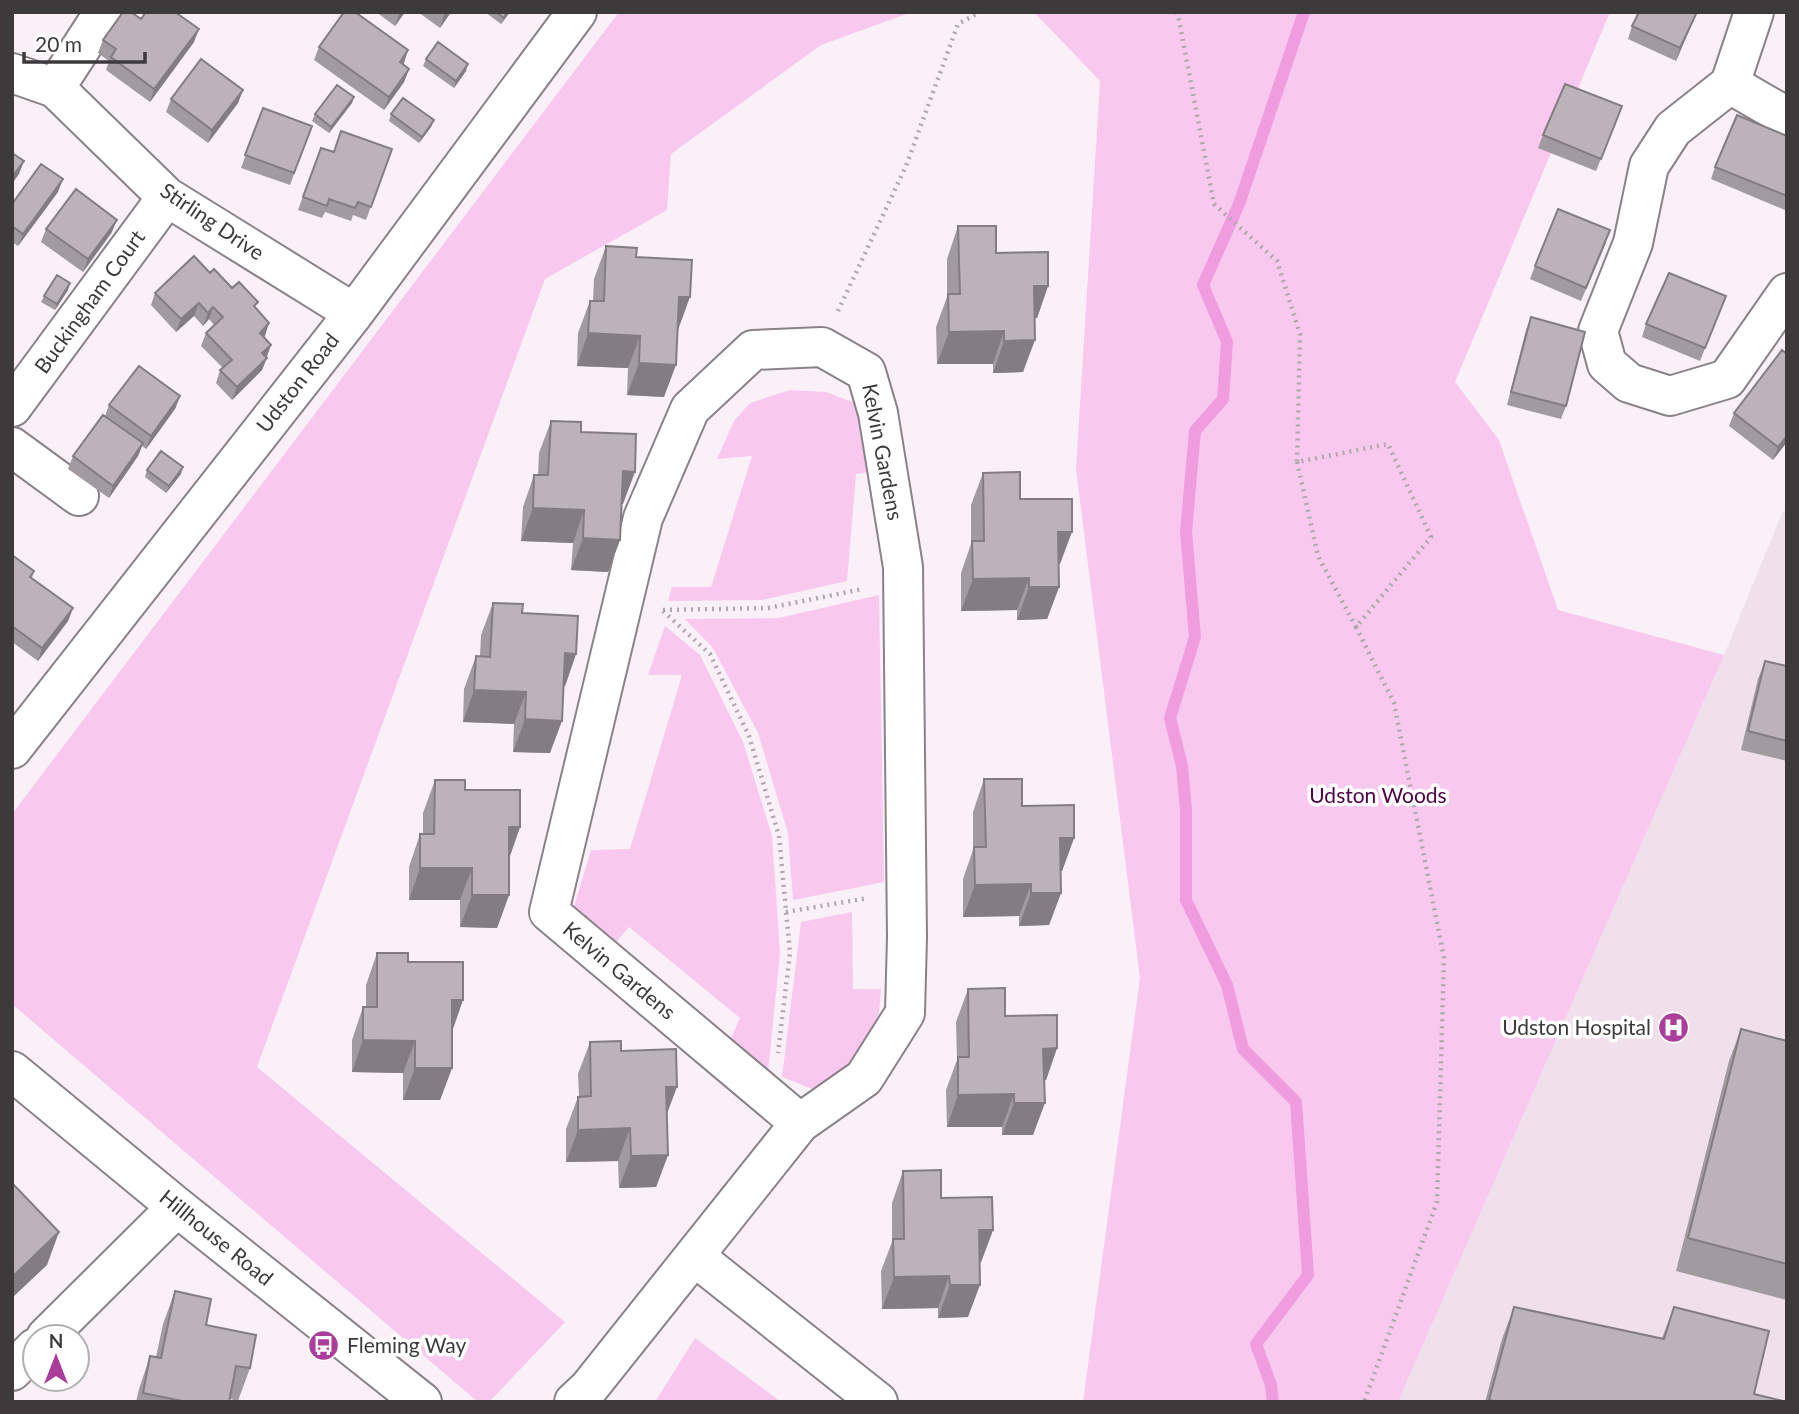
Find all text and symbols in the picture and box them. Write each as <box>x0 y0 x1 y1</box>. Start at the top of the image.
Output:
scale bar <box>24 21 145 65</box>
text: 20 m <box>35 31 82 56</box>
street label: Stirling Drive <box>156 177 269 265</box>
street label: Buckingham Court <box>28 224 149 378</box>
street label: Udston Road <box>250 328 343 437</box>
street label: Kelvin Gardens <box>858 381 909 522</box>
park label: Udston Woods <box>1309 782 1447 807</box>
street label: Kelvin Gardens <box>559 916 681 1024</box>
hospital icon: Udston Hospital <box>1657 1011 1691 1045</box>
place label: Udston Hospital <box>1502 1014 1651 1039</box>
street label: Hillhouse Road <box>155 1184 279 1290</box>
north arrow <box>21 1323 91 1393</box>
text: N <box>49 1329 63 1352</box>
bus stop icon: Fleming Way <box>307 1329 341 1363</box>
place label: Fleming Way <box>347 1332 467 1357</box>

